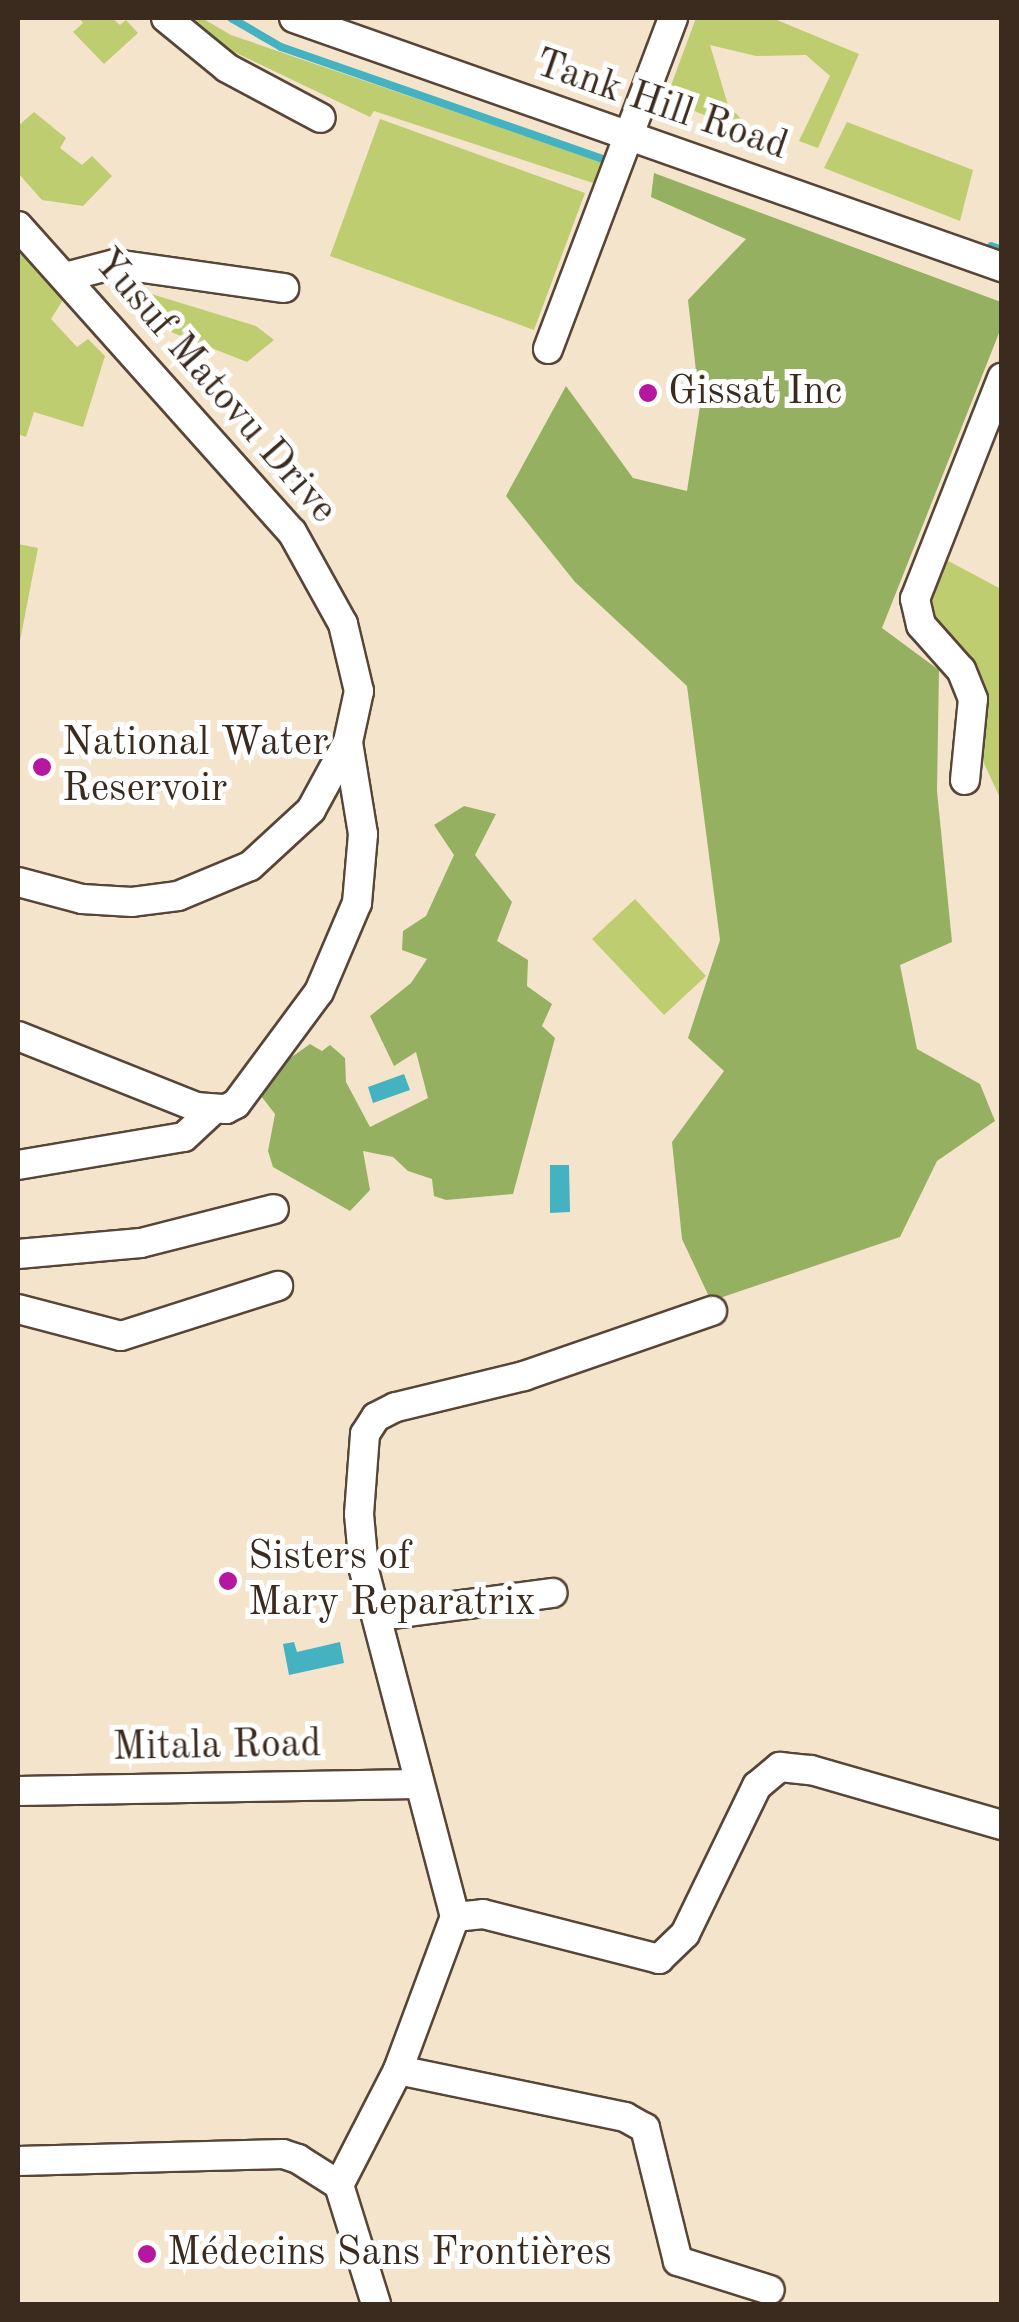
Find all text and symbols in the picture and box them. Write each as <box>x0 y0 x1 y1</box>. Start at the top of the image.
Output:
street label: Tank Hill Road <box>528 40 794 172</box>
street label: Yusuf Matovu Drive <box>82 240 346 534</box>
place label: Gissat Inc <box>668 369 842 417</box>
marker: Gissat Inc <box>637 382 659 404</box>
place label: National Water Reservoir <box>62 720 329 814</box>
marker: National Water Reservoir <box>31 756 53 778</box>
place label: Sisters of Mary Reparatrix <box>248 1534 536 1628</box>
marker: Sisters of Mary Reparatrix <box>217 1570 239 1592</box>
street label: Mitala Road <box>112 1721 322 1773</box>
place label: Médecins Sans Frontières <box>167 2230 612 2278</box>
marker: Médecins Sans Frontières <box>136 2243 158 2265</box>

